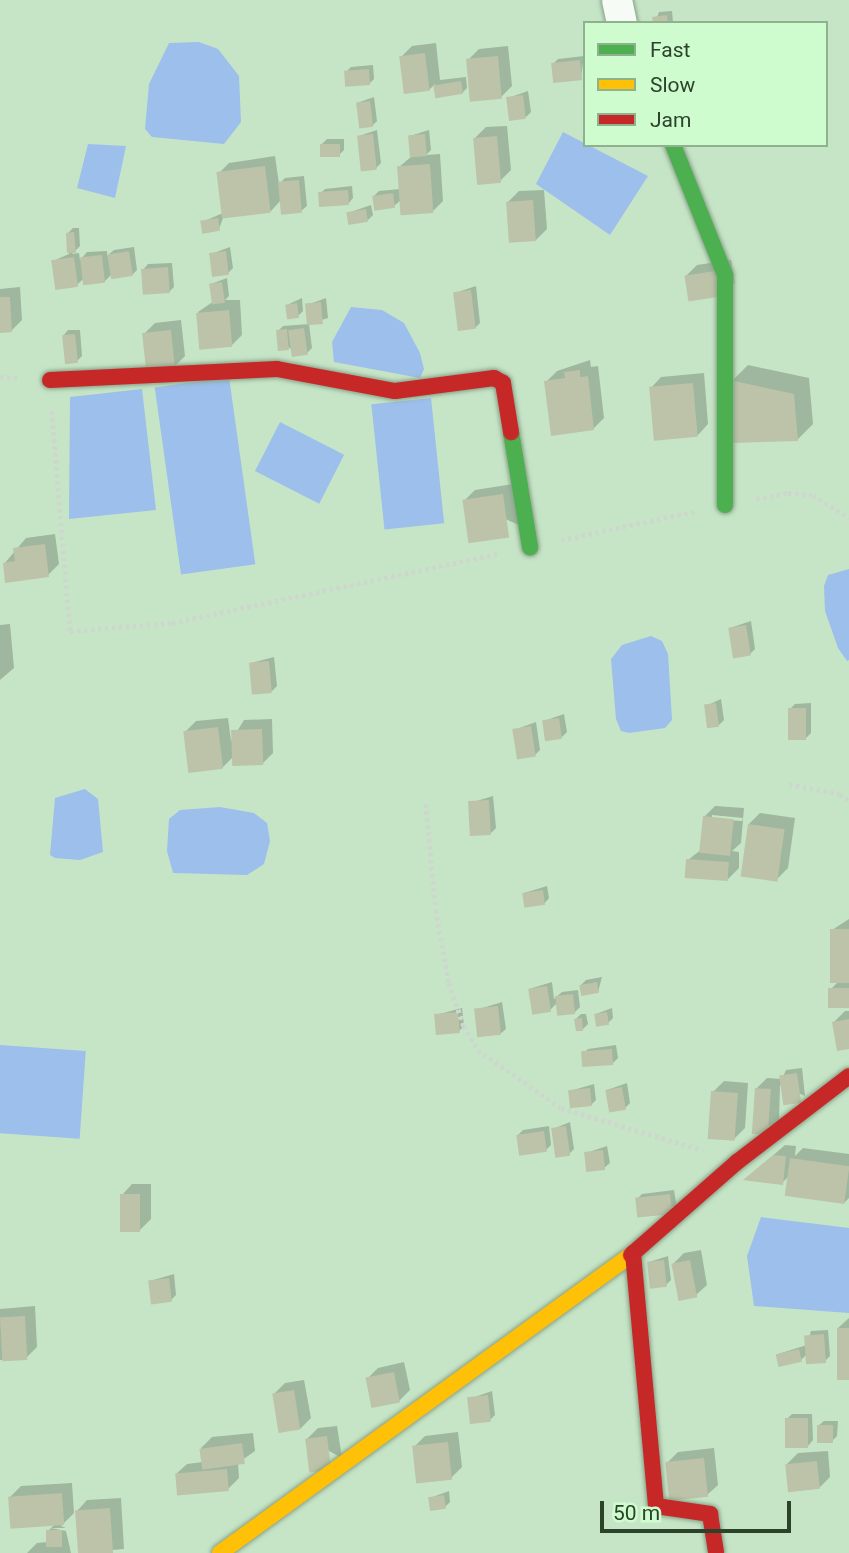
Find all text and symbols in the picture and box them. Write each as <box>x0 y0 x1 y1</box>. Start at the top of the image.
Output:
legend <box>583 21 828 147</box>
text: Fast <box>650 38 690 62</box>
text: Slow <box>650 73 695 97</box>
text: Jam <box>650 108 691 132</box>
scale bar <box>604 1486 795 1530</box>
text: 50 m <box>613 1501 660 1525</box>

